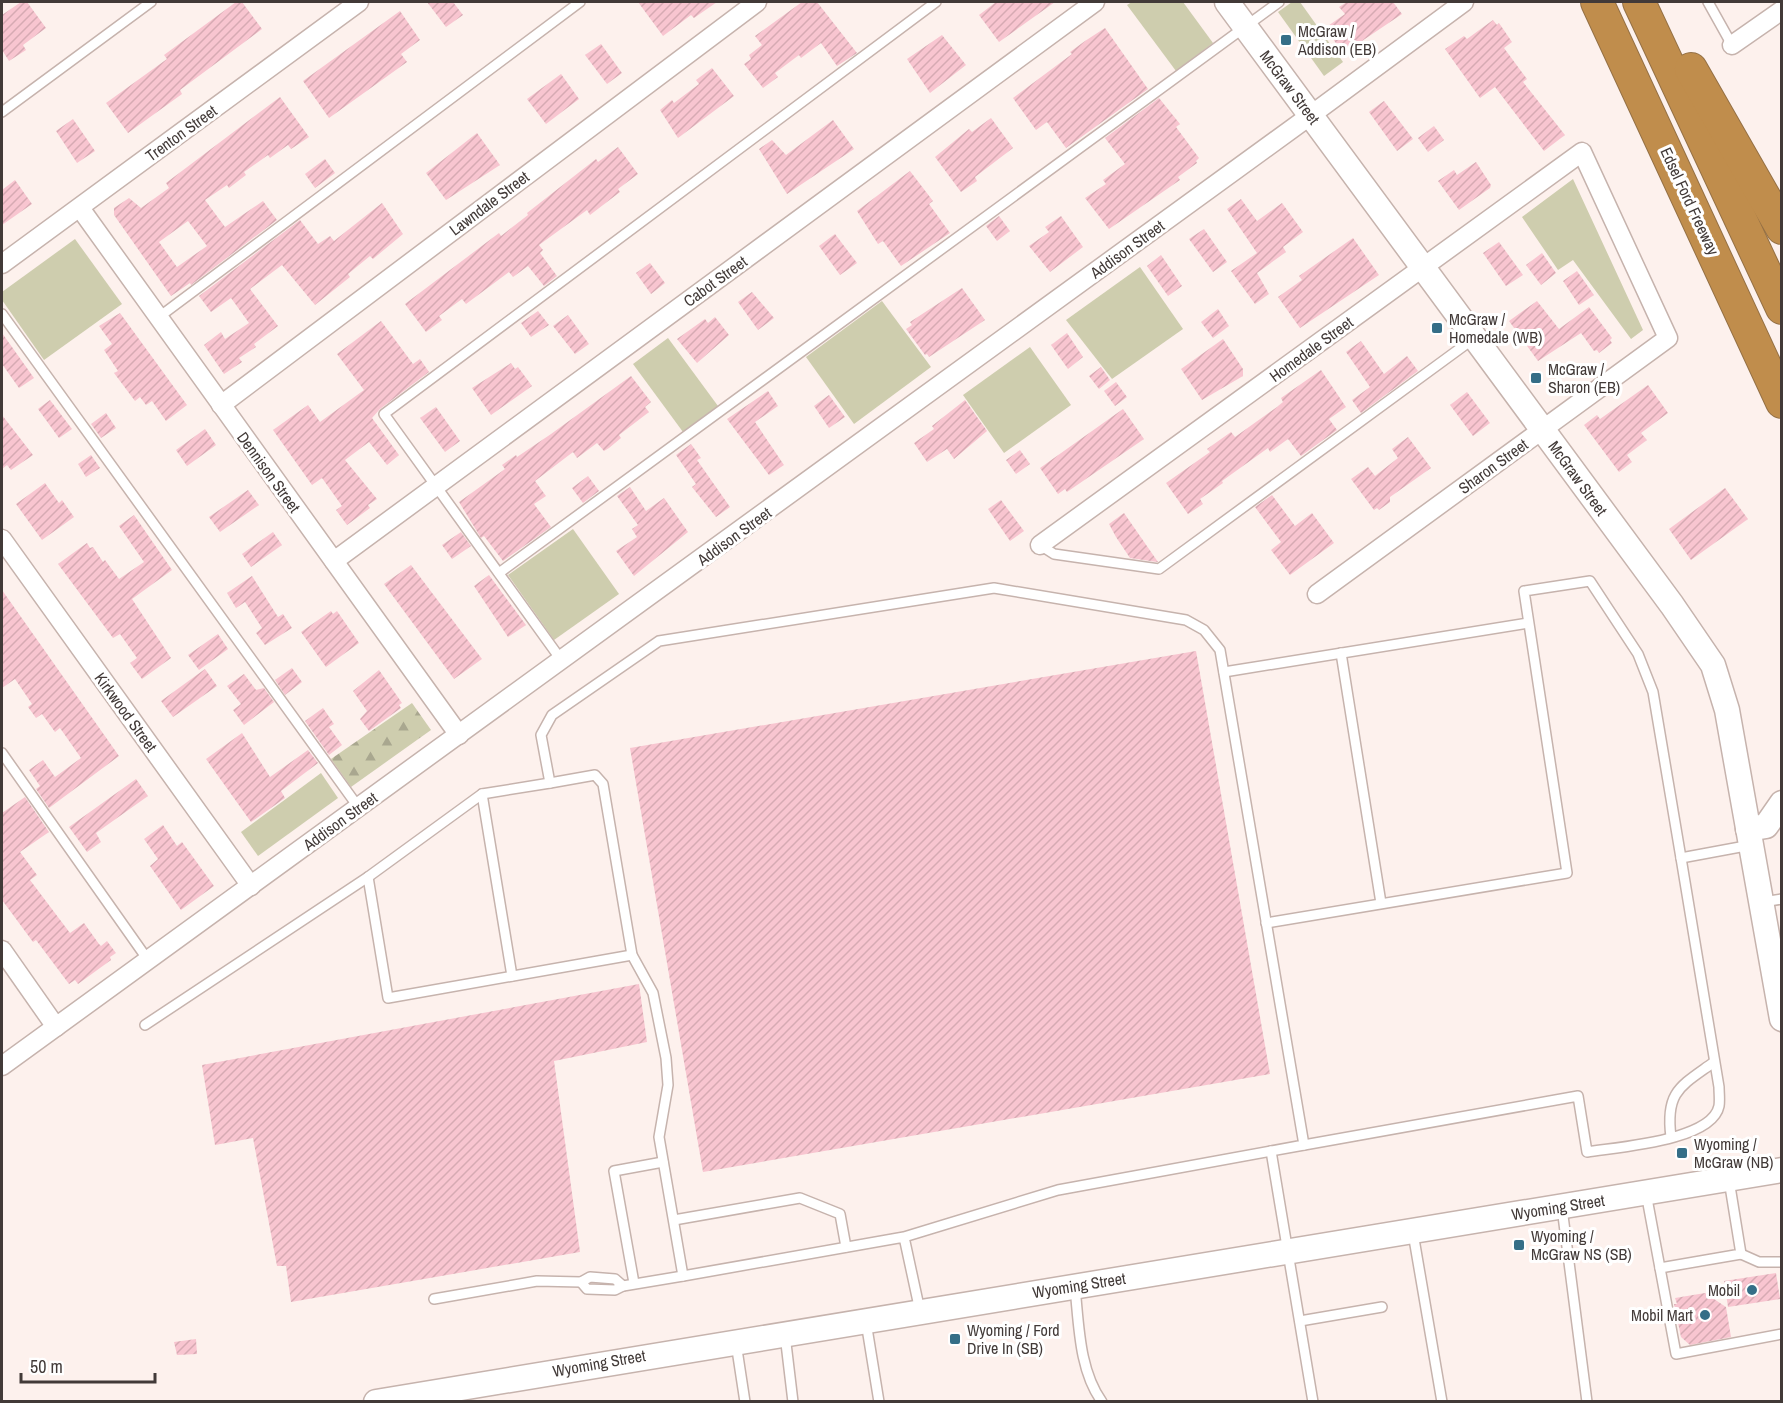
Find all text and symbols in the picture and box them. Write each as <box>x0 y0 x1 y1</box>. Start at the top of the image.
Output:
place label: McGraw / Addison (EB) <box>1297 20 1376 60</box>
marker: McGraw / Addison (EB) <box>1279 33 1293 47</box>
street label: McGraw Street <box>1255 45 1325 129</box>
street label: Trenton Street <box>141 99 221 166</box>
street label: Edsel Ford Freeway <box>1655 143 1725 259</box>
street label: Lawndale Street <box>445 165 534 240</box>
street label: Addison Street <box>1085 214 1169 284</box>
street label: Cabot Street <box>679 250 752 312</box>
place label: McGraw / Homedale (WB) <box>1449 308 1542 348</box>
street label: Homedale Street <box>1265 311 1358 387</box>
marker: McGraw / Homedale (WB) <box>1430 321 1444 335</box>
place label: McGraw / Sharon (EB) <box>1548 358 1620 398</box>
marker: McGraw / Sharon (EB) <box>1529 371 1543 385</box>
street label: Dennison Street <box>232 427 306 517</box>
street label: Sharon Street <box>1454 433 1532 499</box>
street label: McGraw Street <box>1543 436 1613 520</box>
street label: Addison Street <box>692 501 776 571</box>
street label: Kirkwood Street <box>90 668 163 757</box>
street label: Addison Street <box>298 786 382 856</box>
place label: Wyoming / McGraw (NB) <box>1694 1133 1773 1173</box>
marker: Wyoming / McGraw (NB) <box>1675 1146 1689 1160</box>
street label: Wyoming Street <box>1510 1189 1606 1225</box>
place label: Wyoming / McGraw NS (SB) <box>1531 1225 1632 1265</box>
marker: Wyoming / McGraw NS (SB) <box>1512 1238 1526 1252</box>
street label: Wyoming Street <box>1031 1267 1127 1303</box>
place label: Mobil <box>1708 1279 1740 1301</box>
marker: Mobil <box>1745 1283 1759 1297</box>
place label: Mobil Mart <box>1631 1304 1693 1326</box>
marker: Mobil Mart <box>1698 1308 1712 1322</box>
place label: Wyoming / Ford Drive In (SB) <box>967 1319 1060 1359</box>
marker: Wyoming / Ford Drive In (SB) <box>948 1332 962 1346</box>
street label: Wyoming Street <box>551 1344 648 1382</box>
scale bar <box>21 1346 154 1384</box>
text: 50 m <box>30 1354 63 1379</box>

